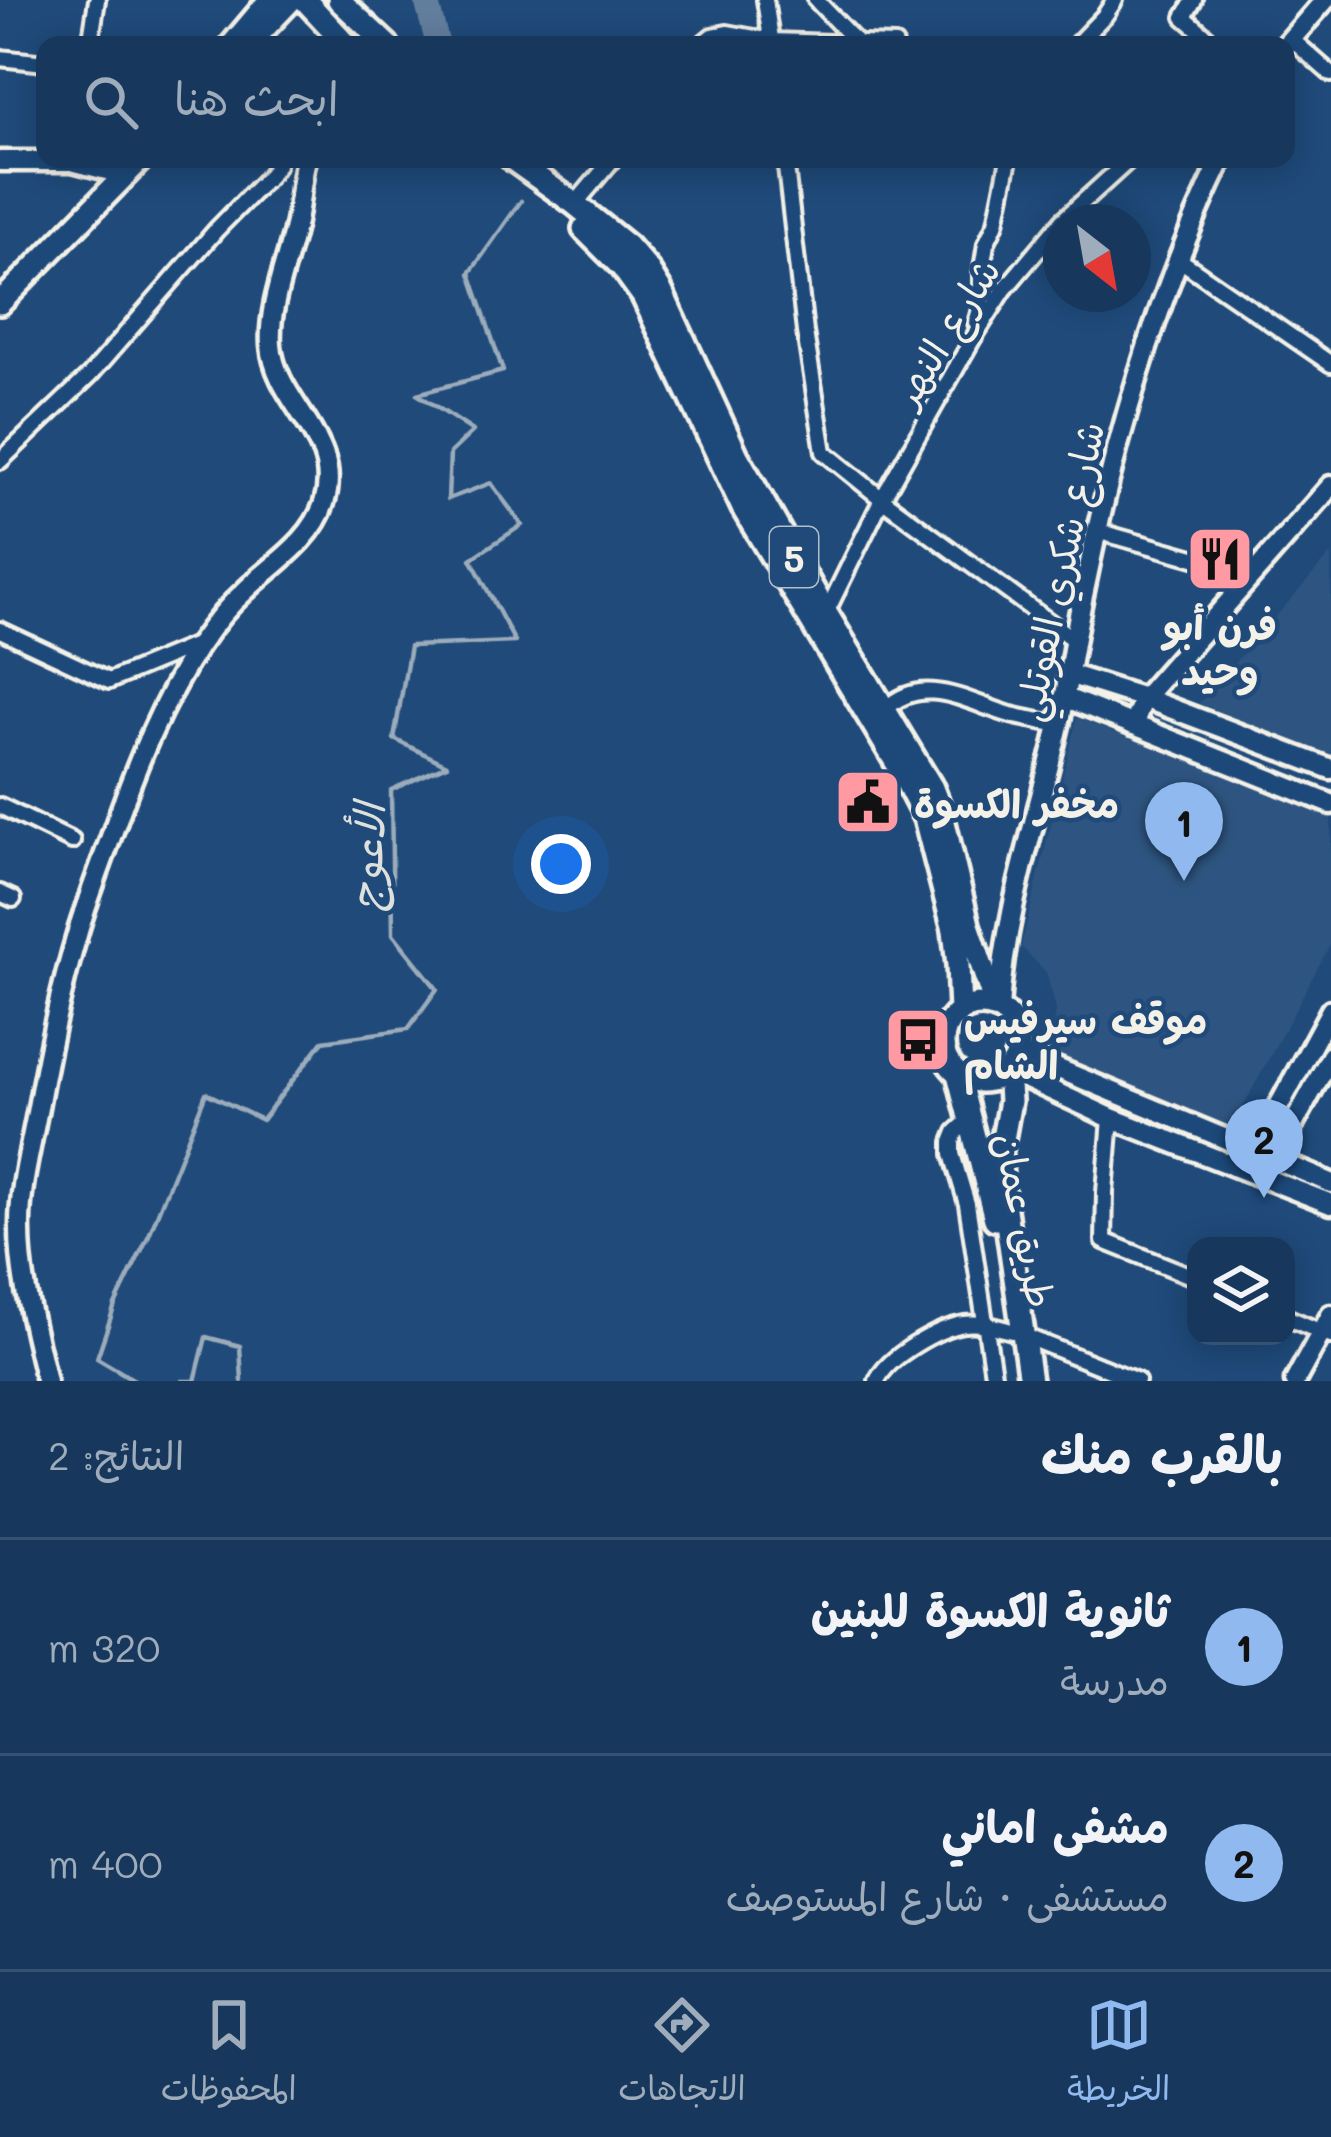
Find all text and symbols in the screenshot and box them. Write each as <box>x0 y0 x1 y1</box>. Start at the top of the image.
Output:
search box <box>36 36 1295 168</box>
text: ابحث هنا <box>174 68 339 126</box>
icon: search <box>78 69 144 135</box>
north arrow <box>1043 204 1151 312</box>
street label: شارع النهر <box>878 247 1014 420</box>
street label: شارع شكري القوتلي <box>1001 417 1124 728</box>
restaurant icon: فرن أبو وحيد <box>1185 524 1255 594</box>
road number: 5 <box>770 527 818 587</box>
place label: فرن أبو وحيد <box>1160 599 1277 696</box>
public building icon: مخفر الكسوة <box>833 767 903 837</box>
place label: مخفر الكسوة <box>914 777 1119 829</box>
pin: 1 <box>1145 782 1223 881</box>
water label: الأعوج <box>336 796 400 912</box>
your location <box>531 834 591 894</box>
place label: موقف سيرفيس الشام <box>964 993 1207 1095</box>
bus stop icon: موقف سيرفيس الشام <box>883 1005 953 1075</box>
pin: 2 <box>1225 1099 1303 1198</box>
street label: طريق عمان <box>984 1128 1068 1312</box>
map controls <box>1187 1237 1295 1345</box>
button: layers <box>1187 1237 1295 1345</box>
text: بالقرب منك <box>1041 1419 1283 1486</box>
text: النتائج: 2 <box>48 1429 184 1480</box>
text: ثانوية الكسوة للبنين <box>811 1580 1169 1638</box>
text: 320 m <box>48 1621 160 1672</box>
text: 1 <box>1235 1621 1253 1672</box>
text: مدرسة <box>1060 1654 1169 1705</box>
text: مشفى اماني <box>942 1796 1169 1854</box>
text: 400 m <box>48 1837 163 1888</box>
text: 2 <box>1233 1837 1255 1888</box>
text: مستشفى · شارع المستوصف <box>726 1870 1169 1921</box>
tab: المحفوظات <box>161 1992 297 2118</box>
tab: الاتجاهات <box>618 1992 746 2118</box>
tab: الخريطة <box>1067 1992 1170 2118</box>

